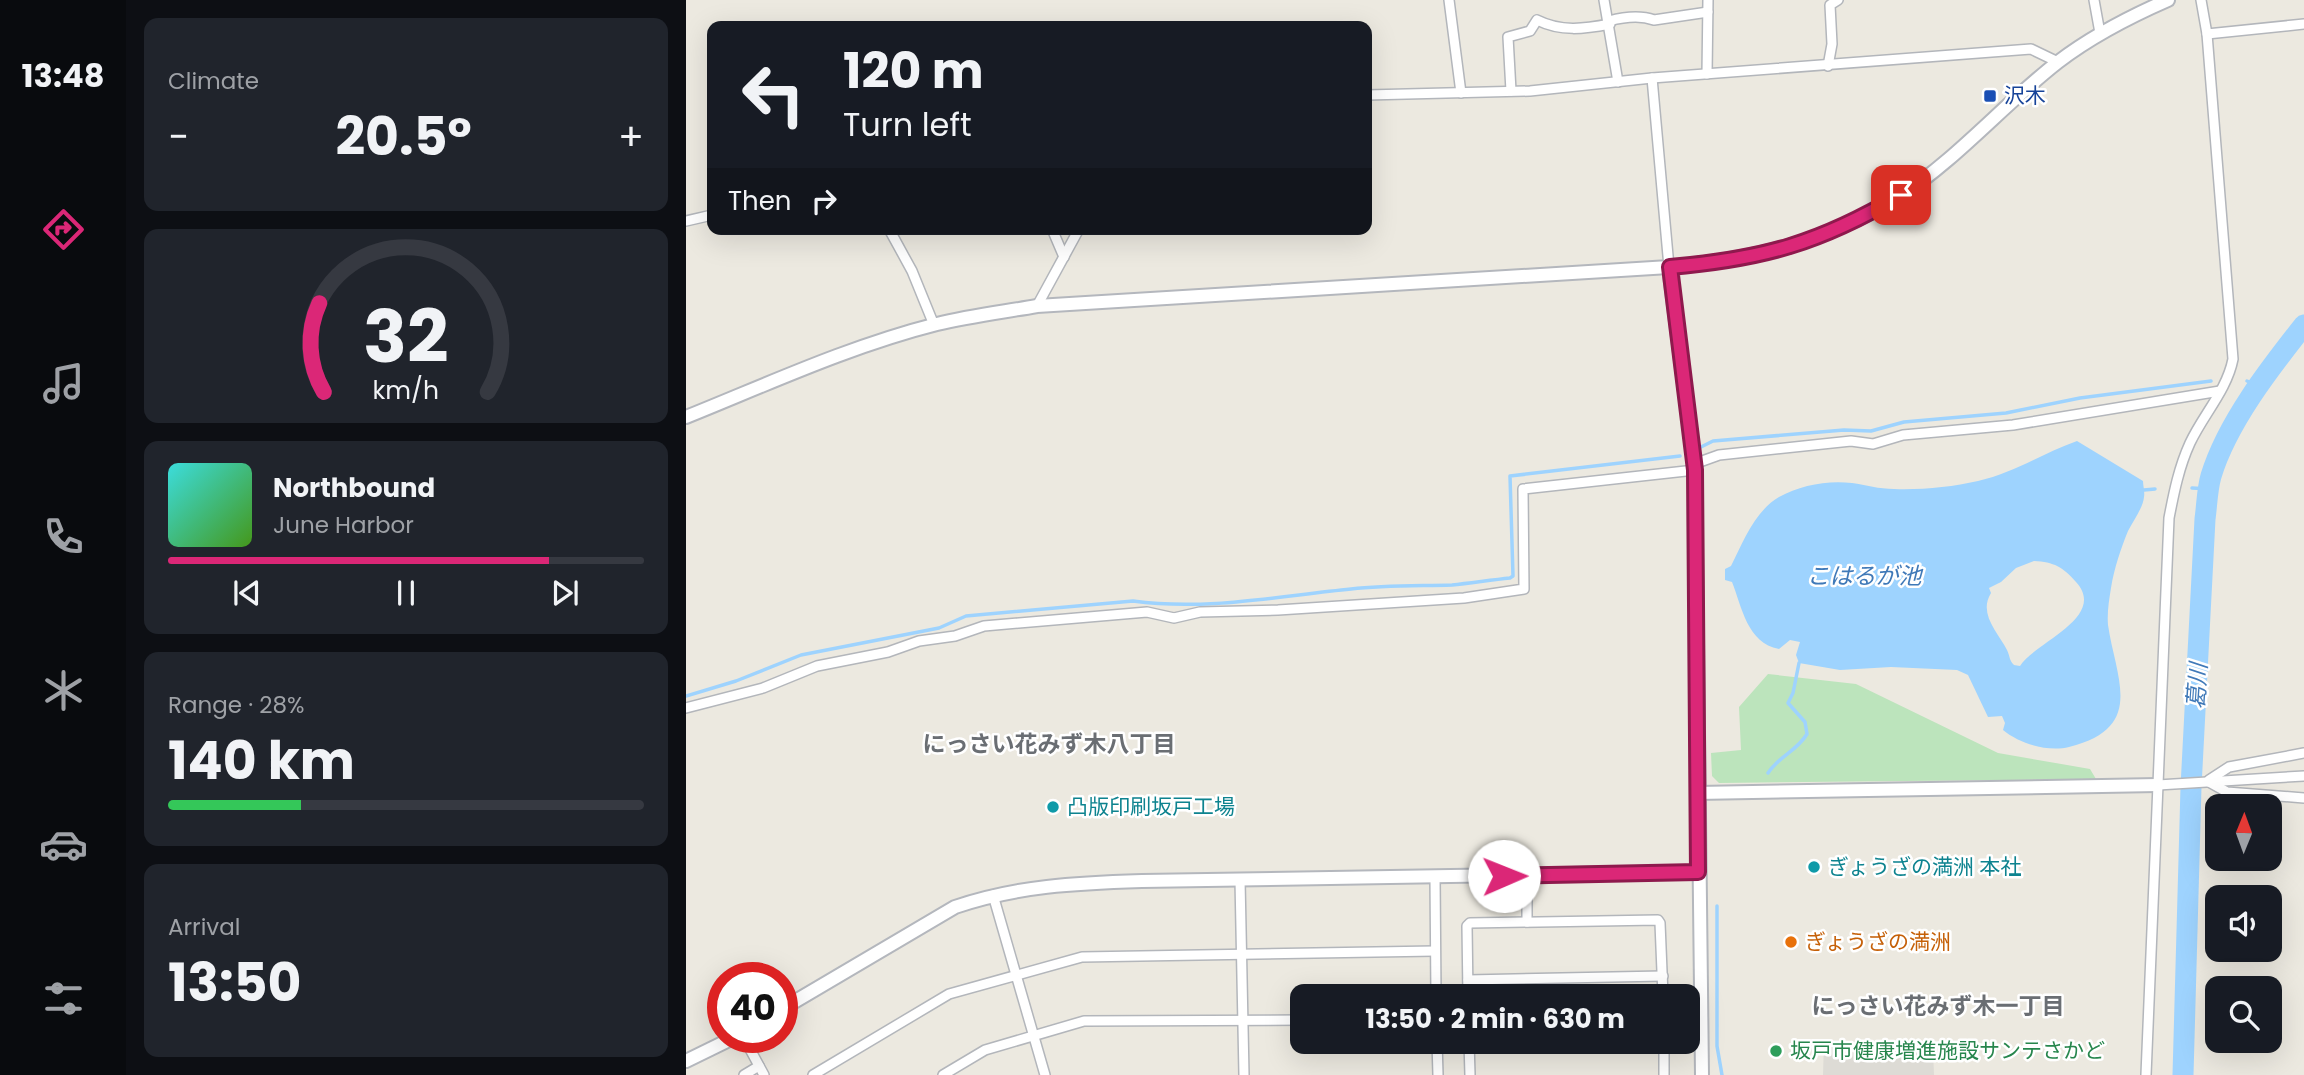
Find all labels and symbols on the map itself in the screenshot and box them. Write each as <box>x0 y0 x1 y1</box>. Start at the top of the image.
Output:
place label: 沢木 <box>2004 81 2046 110</box>
marker: 沢木 <box>1982 88 1998 104</box>
pin <box>1871 165 1931 225</box>
water label: こはるが池 <box>1807 560 1924 592</box>
water label: 葛川 <box>2179 659 2215 710</box>
district label: にっさい花みず木八丁目 <box>923 728 1176 760</box>
place label: 凸版印刷坂戸工場 <box>1067 792 1235 821</box>
north arrow <box>2205 794 2282 872</box>
marker: 凸版印刷坂戸工場 <box>1045 799 1061 815</box>
position arrow <box>1467 839 1541 913</box>
place label: ぎょうざの満洲 本社 <box>1828 852 2022 881</box>
marker: ぎょうざの満洲 本社 <box>1806 859 1822 875</box>
place label: ぎょうざの満洲 <box>1805 927 1951 956</box>
marker: ぎょうざの満洲 <box>1783 934 1799 950</box>
speed limit sign: 40 <box>707 962 798 1053</box>
district label: にっさい花みず木一丁目 <box>1812 990 2065 1022</box>
place label: 坂戸市健康増進施設サンテさかど <box>1790 1036 2105 1065</box>
marker: 坂戸市健康増進施設サンテさかど <box>1768 1043 1784 1059</box>

